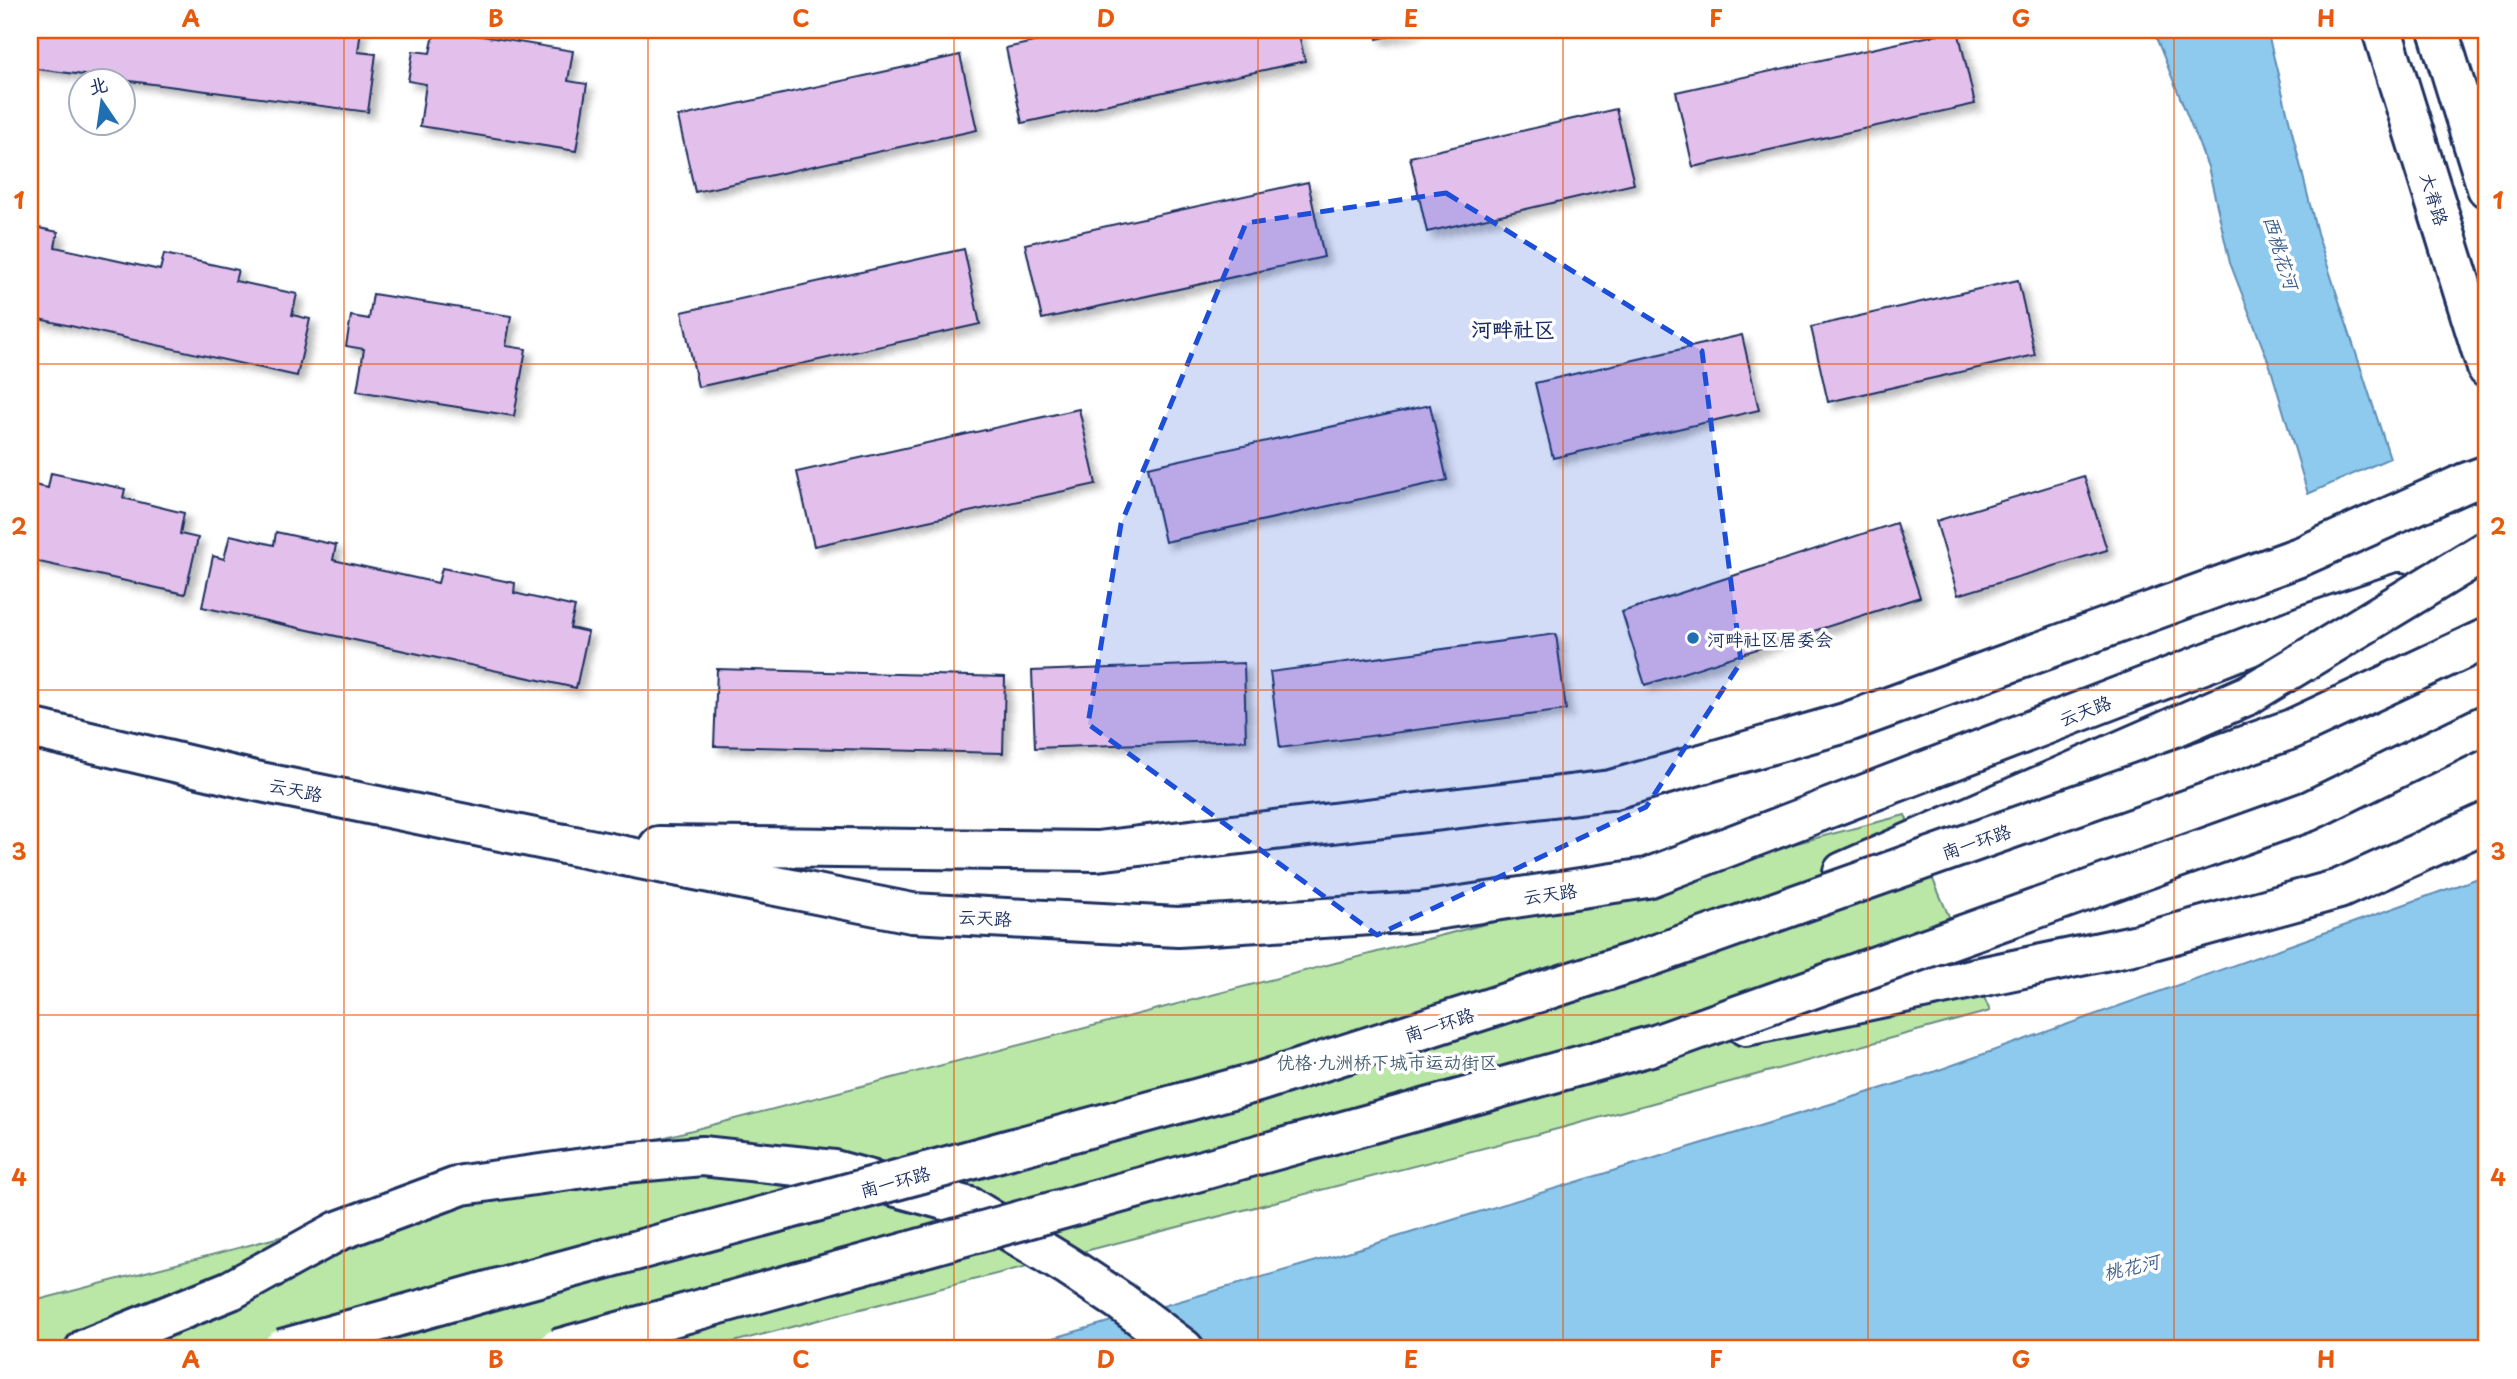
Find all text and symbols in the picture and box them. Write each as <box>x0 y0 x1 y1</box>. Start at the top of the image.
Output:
text: A <box>182 0 200 35</box>
text: B <box>488 0 504 35</box>
text: C <box>792 0 810 35</box>
text: D <box>1097 0 1115 35</box>
text: E <box>1404 0 1418 35</box>
text: F <box>1709 0 1723 35</box>
text: G <box>2012 0 2030 35</box>
text: H <box>2317 0 2335 35</box>
north arrow <box>66 66 136 136</box>
text: 北 <box>86 69 110 100</box>
street label: 大脊路 <box>2414 169 2456 229</box>
text: 1 <box>14 182 25 217</box>
text: 1 <box>2493 182 2504 217</box>
water label: 西桃花河 <box>2257 212 2307 295</box>
district label: 河畔社区 <box>1471 312 1555 344</box>
text: 2 <box>11 508 27 543</box>
text: 2 <box>2490 508 2506 543</box>
place label: 河畔社区居委会 <box>1707 625 1833 652</box>
marker: 河畔社区居委会 <box>1685 630 1701 646</box>
street label: 云天路 <box>2055 688 2115 732</box>
street label: 云天路 <box>267 770 325 808</box>
street label: 南一环路 <box>1938 817 2014 865</box>
text: 3 <box>11 833 27 868</box>
text: 3 <box>2490 833 2506 868</box>
street label: 云天路 <box>1521 876 1579 910</box>
street label: 云天路 <box>957 902 1013 932</box>
street label: 南一环路 <box>1401 1000 1477 1048</box>
park label: 优格·九洲桥下城市运动街区 <box>1276 1048 1498 1075</box>
text: 4 <box>11 1159 27 1194</box>
street label: 南一环路 <box>857 1159 933 1203</box>
text: 4 <box>2490 1159 2506 1194</box>
water label: 桃花河 <box>2100 1245 2165 1286</box>
text: A <box>182 1341 200 1376</box>
text: B <box>488 1341 504 1376</box>
text: C <box>792 1341 810 1376</box>
text: D <box>1097 1341 1115 1376</box>
text: E <box>1404 1341 1418 1376</box>
text: F <box>1709 1341 1723 1376</box>
text: G <box>2012 1341 2030 1376</box>
text: H <box>2317 1341 2335 1376</box>

